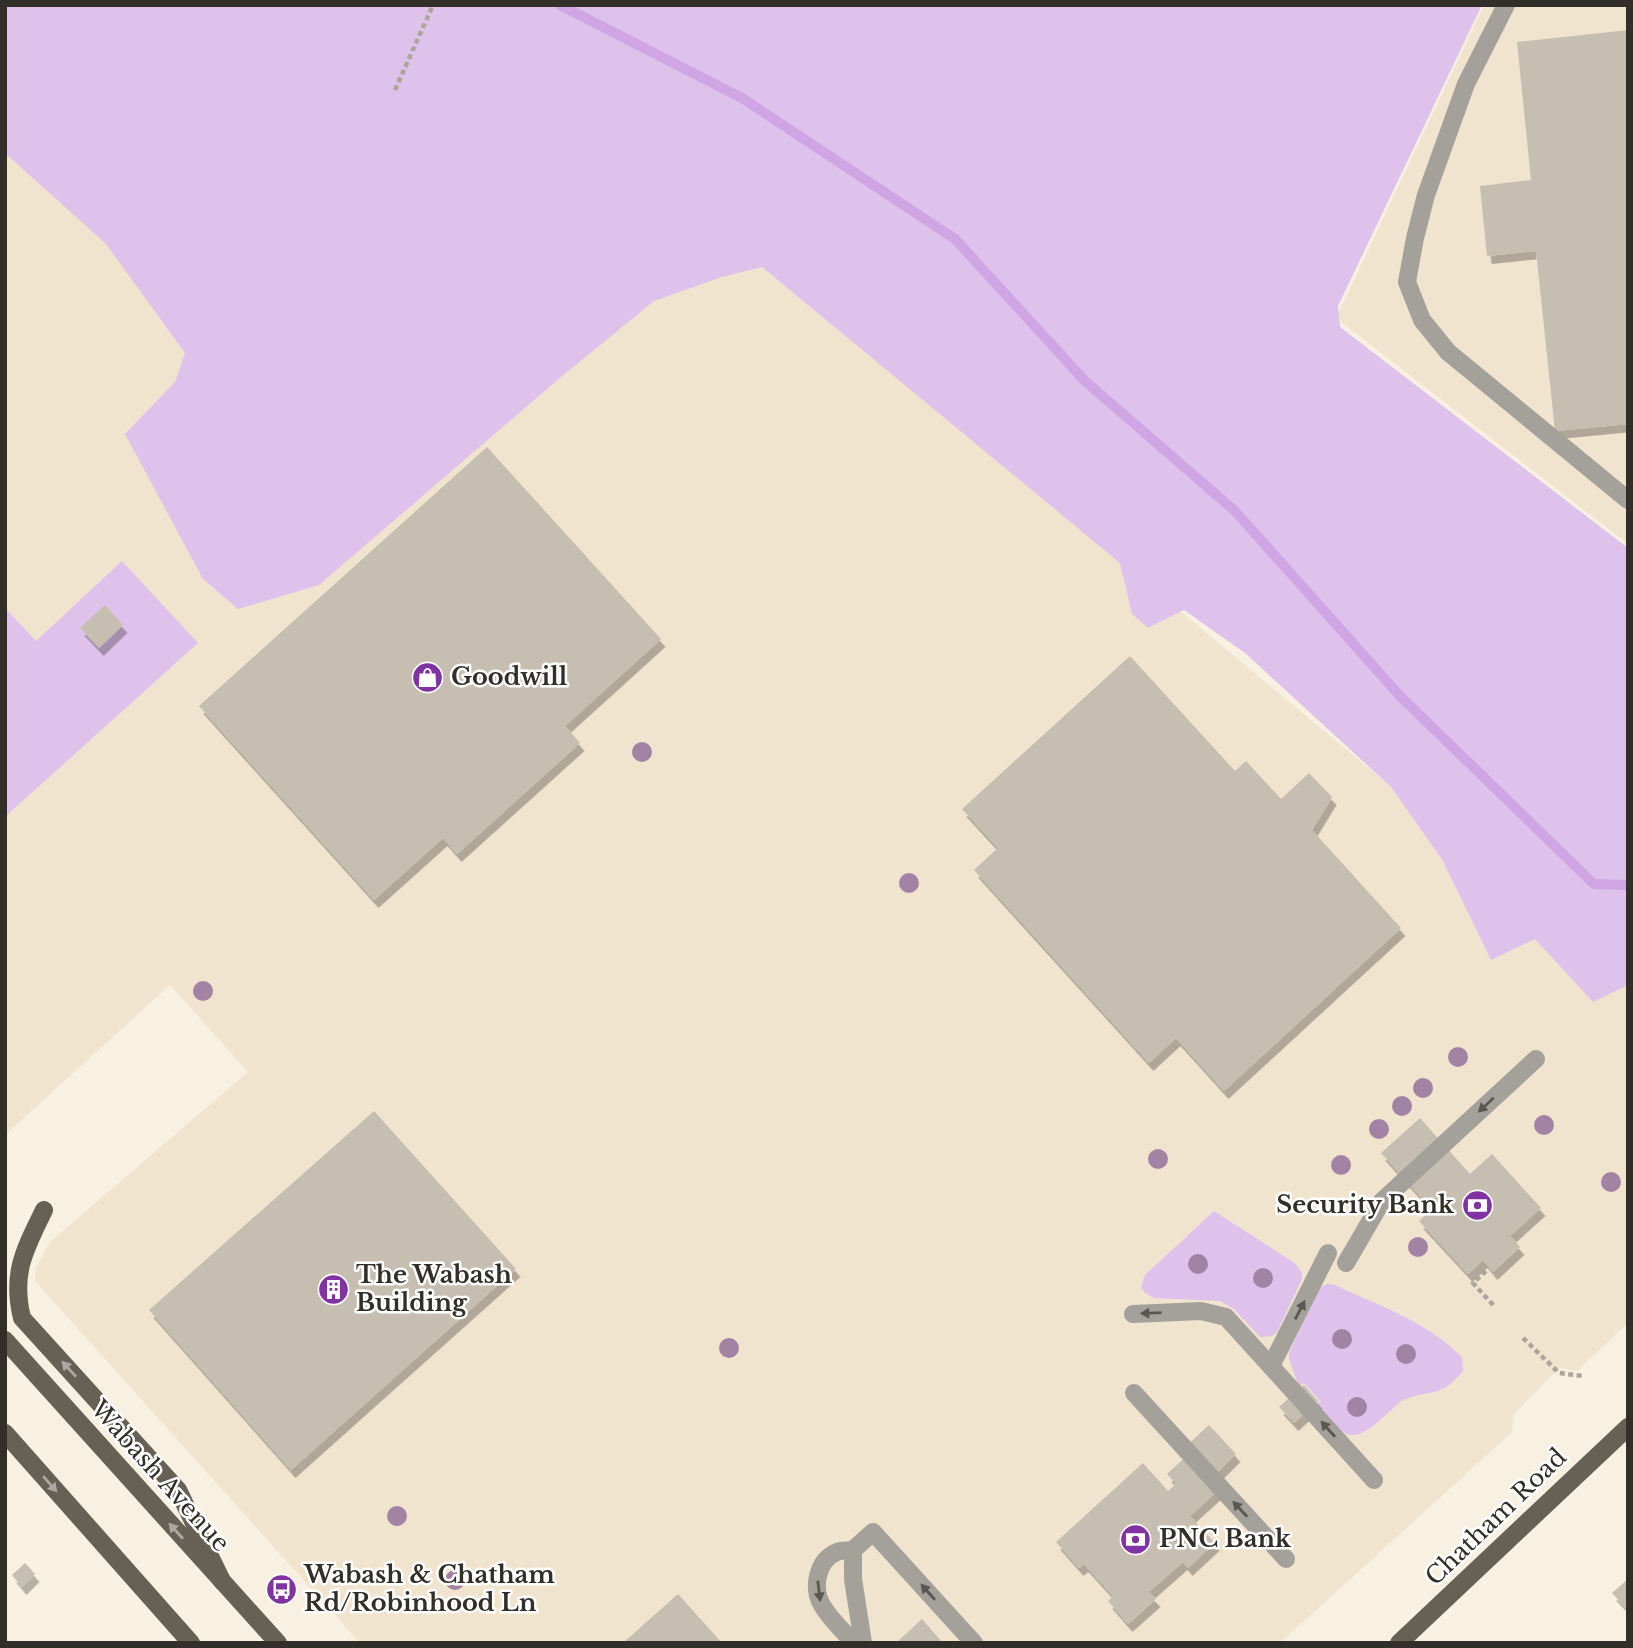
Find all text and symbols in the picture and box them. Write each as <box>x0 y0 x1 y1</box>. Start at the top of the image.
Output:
shop icon: Goodwill <box>411 660 445 694</box>
place label: Goodwill <box>451 662 568 691</box>
one-way arrow <box>1478 1097 1495 1113</box>
bank icon: Security Bank <box>1460 1188 1494 1222</box>
place label: Security Bank <box>1276 1190 1455 1219</box>
place label: The Wabash Building <box>356 1260 512 1317</box>
building icon: The Wabash Building <box>316 1272 350 1306</box>
one-way arrow <box>1294 1300 1305 1320</box>
one-way arrow <box>1139 1308 1161 1319</box>
one-way arrow <box>61 1361 77 1378</box>
street label: Wabash Avenue <box>84 1393 236 1557</box>
one-way arrow <box>1320 1420 1336 1438</box>
street label: Chatham Road <box>1419 1442 1572 1591</box>
one-way arrow <box>42 1475 58 1492</box>
one-way arrow <box>1232 1500 1248 1518</box>
one-way arrow <box>169 1522 184 1539</box>
bank icon: PNC Bank <box>1119 1522 1153 1556</box>
place label: PNC Bank <box>1159 1524 1292 1553</box>
place label: Wabash & Chatham Rd/Robinhood Ln <box>303 1560 555 1617</box>
bus stop icon: Wabash & Chatham Rd/Robinhood Ln <box>264 1572 298 1606</box>
one-way arrow <box>814 1580 825 1602</box>
one-way arrow <box>920 1583 936 1601</box>

